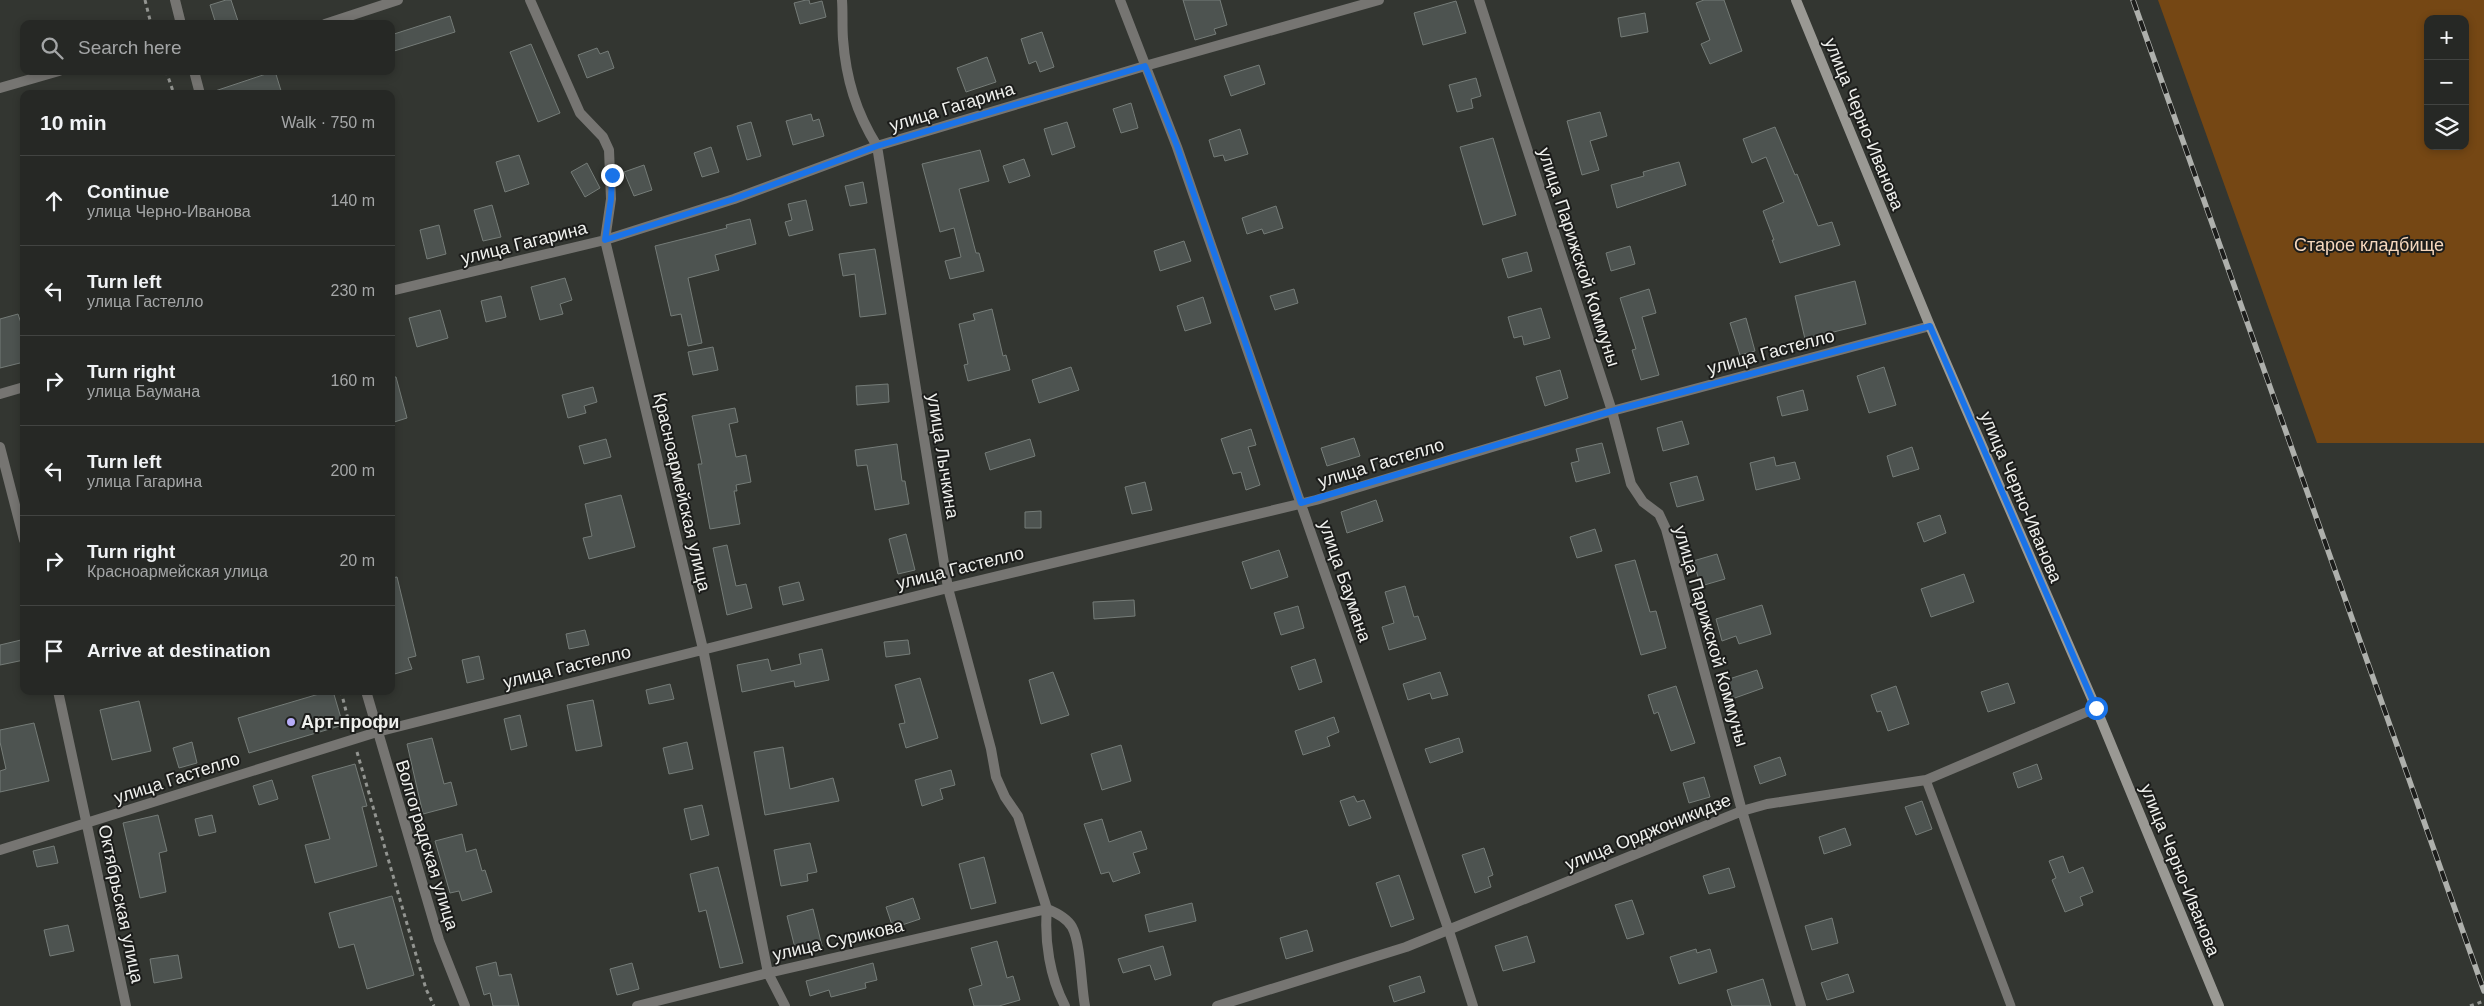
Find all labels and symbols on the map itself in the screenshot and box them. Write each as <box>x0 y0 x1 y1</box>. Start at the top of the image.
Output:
street label: улица Черно-Иванова <box>1820 35 1908 214</box>
street label: улица Гагарина <box>887 78 1018 135</box>
street label: улица Парижской Коммуны <box>1534 145 1624 369</box>
route end <box>601 164 624 187</box>
street label: улица Гагарина <box>459 217 590 268</box>
park label: Старое кладбище <box>2294 235 2444 255</box>
street label: улица Гастелло <box>1705 325 1837 379</box>
street label: Красноармейская улица <box>649 391 715 594</box>
street label: улица Лычкина <box>923 392 963 521</box>
street label: улица Черно-Иванова <box>1976 408 2067 587</box>
street label: улица Гастелло <box>1315 434 1447 492</box>
street label: улица Баумана <box>1315 518 1375 645</box>
street label: улица Парижской Коммуны <box>1670 523 1752 749</box>
street label: улица Гастелло <box>894 542 1026 594</box>
street label: улица Гастелло <box>501 641 633 693</box>
route start <box>2085 697 2108 720</box>
place label: Арт-профи <box>301 712 399 732</box>
marker: Арт-профи <box>285 716 297 728</box>
street label: улица Гастелло <box>112 748 242 808</box>
street label: Волгоградская улица <box>392 757 463 933</box>
street label: улица Черно-Иванова <box>2136 781 2224 960</box>
street label: улица Орджоникидзе <box>1562 790 1734 874</box>
street label: Октябрьская улица <box>94 823 148 986</box>
street label: улица Сурикова <box>771 915 906 965</box>

